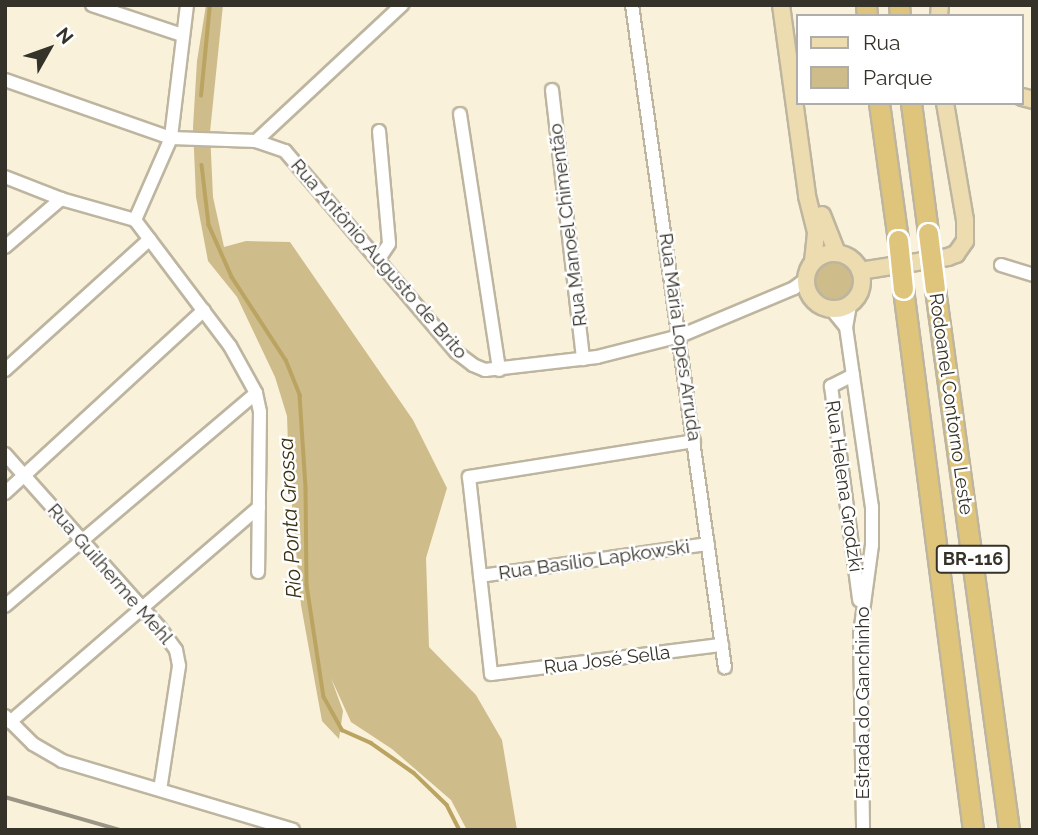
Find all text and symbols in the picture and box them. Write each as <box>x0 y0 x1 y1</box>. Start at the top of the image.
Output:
north arrow <box>14 14 84 84</box>
legend <box>796 14 1024 105</box>
text: N <box>52 23 78 48</box>
text: Rua <box>863 30 900 55</box>
text: Parque <box>863 65 932 90</box>
street label: Rua Manoel Chimentão <box>544 122 592 328</box>
street label: Rua Antônio Augusto de Brito <box>286 154 472 364</box>
street label: Rua Maria Lopes Arruda <box>654 231 706 443</box>
street label: Rodoanel Contorno Leste <box>924 291 978 517</box>
street label: Rua Helena Grodzki <box>821 399 867 573</box>
water label: Rio Ponta Grossa <box>273 437 307 599</box>
street label: Rua Guilherme Mehl <box>43 499 177 649</box>
street label: Rua Basílio Lapkowski <box>497 535 691 585</box>
road number: BR-116 <box>934 544 1012 574</box>
street label: Estrada do Ganchinho <box>852 606 874 800</box>
street label: Rua José Sella <box>542 641 672 679</box>

